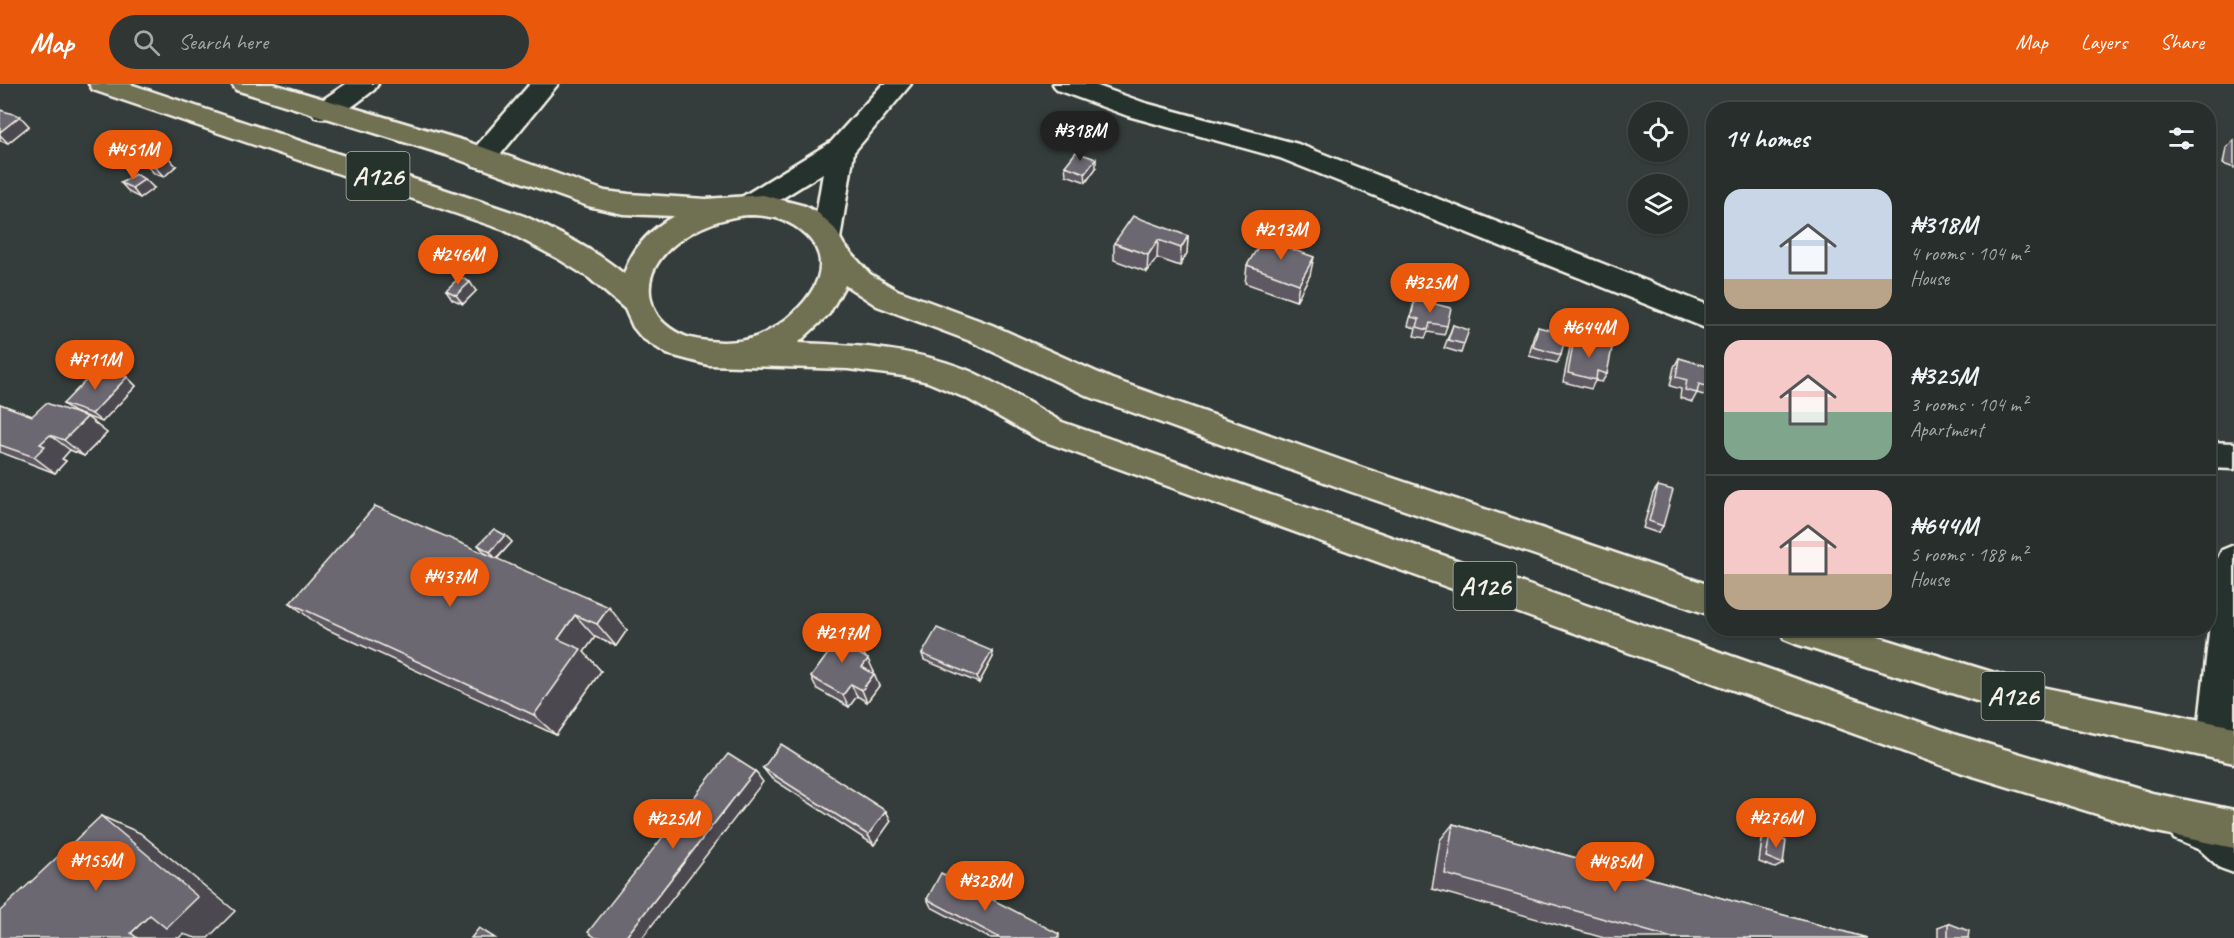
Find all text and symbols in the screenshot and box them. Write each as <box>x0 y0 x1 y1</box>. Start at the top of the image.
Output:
search box <box>109 15 529 69</box>
text: Map <box>30 25 73 60</box>
icon: search <box>130 26 163 59</box>
text: Search here <box>178 28 268 56</box>
text: Map <box>2015 29 2048 55</box>
text: Layers <box>2081 29 2127 55</box>
text: Share <box>2160 29 2204 55</box>
map controls <box>1628 102 1688 234</box>
button: locate <box>1628 102 1688 162</box>
pin: ₦318M <box>1038 111 1122 162</box>
text: ₦318M <box>1054 118 1106 143</box>
text: 14 homes <box>1724 122 1809 155</box>
icon: filters <box>2165 122 2198 155</box>
pin: ₦451M <box>91 130 175 181</box>
text: ₦451M <box>107 137 159 162</box>
road number: A126 <box>346 152 410 200</box>
button: layers <box>1628 174 1688 234</box>
text: ₦318M <box>1910 208 1977 241</box>
pin: ₦213M <box>1239 210 1323 261</box>
icon: home <box>1772 213 1844 285</box>
text: ₦213M <box>1255 217 1307 242</box>
pin: ₦246M <box>416 235 500 286</box>
text: 4 rooms · 104 m² <box>1910 241 2027 266</box>
text: ₦246M <box>432 242 484 267</box>
pin: ₦325M <box>1388 263 1472 314</box>
text: House <box>1910 266 1949 291</box>
text: ₦325M <box>1404 270 1456 295</box>
pin: ₦644M <box>1547 308 1631 359</box>
text: ₦644M <box>1563 315 1615 340</box>
pin: ₦711M <box>53 340 137 391</box>
text: ₦711M <box>69 347 121 372</box>
text: ₦325M <box>1910 359 1976 392</box>
icon: home <box>1772 364 1844 436</box>
text: 3 rooms · 104 m² <box>1910 392 2027 417</box>
text: Apartment <box>1910 417 1983 442</box>
text: ₦644M <box>1910 509 1977 542</box>
icon: home <box>1772 514 1844 586</box>
text: 5 rooms · 188 m² <box>1910 542 2027 567</box>
pin: ₦437M <box>408 557 492 608</box>
road number: A126 <box>1454 562 1516 610</box>
text: ₦437M <box>424 564 476 589</box>
text: House <box>1910 567 1949 592</box>
pin: ₦217M <box>800 613 884 664</box>
text: ₦217M <box>816 620 868 645</box>
road number: A126 <box>1982 672 2044 720</box>
pin: ₦276M <box>1734 798 1818 849</box>
pin: ₦225M <box>631 799 715 850</box>
text: ₦276M <box>1750 805 1802 830</box>
text: ₦225M <box>647 806 699 831</box>
pin: ₦155M <box>54 841 138 892</box>
pin: ₦485M <box>1573 842 1657 893</box>
text: ₦155M <box>71 848 121 873</box>
text: ₦485M <box>1589 849 1641 874</box>
pin: ₦328M <box>943 861 1027 912</box>
text: ₦328M <box>959 868 1011 893</box>

